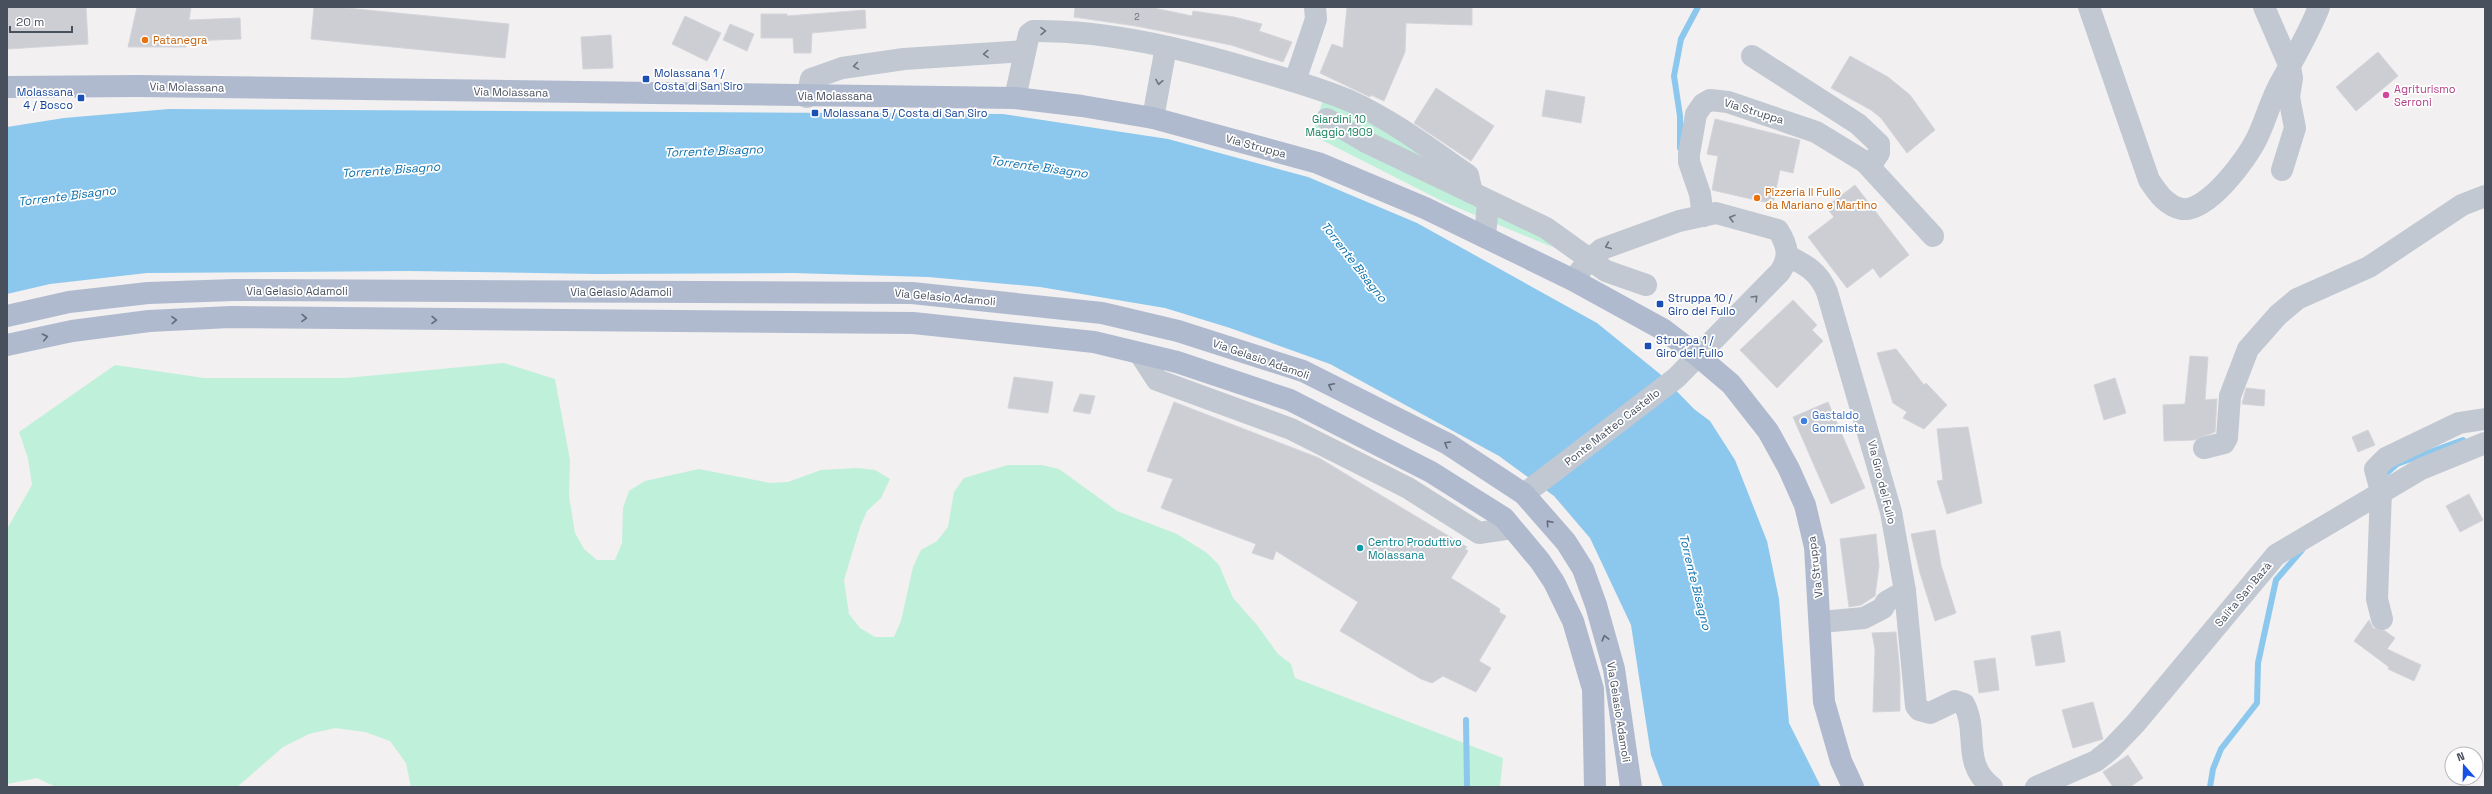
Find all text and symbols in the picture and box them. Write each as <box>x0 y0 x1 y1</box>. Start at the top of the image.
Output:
scale bar <box>10 8 72 34</box>
house number: 2 <box>1134 11 1140 23</box>
text: 20 m <box>16 14 44 30</box>
one-way arrow <box>1040 27 1046 35</box>
place label: Patanegra <box>153 33 208 47</box>
marker: Patanegra <box>140 35 150 45</box>
one-way arrow <box>983 49 989 58</box>
one-way arrow <box>853 61 859 70</box>
place label: Molassana 1 / Costa di San Siro <box>654 66 743 93</box>
marker: Molassana 1 / Costa di San Siro <box>641 74 651 84</box>
street label: Via Molassana <box>149 79 225 95</box>
one-way arrow <box>1156 79 1164 85</box>
place label: Agriturismo Serroni <box>2394 82 2456 109</box>
street label: Via Molassana <box>473 84 549 100</box>
place label: Molassana 4 / Bosco <box>17 85 74 112</box>
street label: Via Molassana <box>798 89 873 103</box>
marker: Agriturismo Serroni <box>2381 90 2391 100</box>
marker: Molassana 4 / Bosco <box>76 93 86 103</box>
street label: Via Struppa <box>1722 95 1786 127</box>
place label: Molassana 5 / Costa di San Siro <box>823 106 988 120</box>
marker: Molassana 5 / Costa di San Siro <box>810 108 820 118</box>
park label: Giardini 10 Maggio 1909 <box>1305 112 1373 139</box>
street label: Via Struppa <box>1224 131 1288 161</box>
water label: Torrente Bisagno <box>665 141 764 161</box>
water label: Torrente Bisagno <box>989 152 1089 182</box>
water label: Torrente Bisagno <box>341 159 441 181</box>
water label: Torrente Bisagno <box>17 182 117 210</box>
place label: Pizzeria Il Fullo da Mariano e Martino <box>1765 185 1877 212</box>
marker: Pizzeria Il Fullo da Mariano e Martino <box>1752 193 1762 203</box>
one-way arrow <box>1729 214 1736 223</box>
water label: Torrente Bisagno <box>1317 218 1391 306</box>
one-way arrow <box>1605 242 1612 250</box>
street label: Via Gelasio Adamoli <box>246 284 348 298</box>
street label: Via Gelasio Adamoli <box>570 285 672 299</box>
street label: Via Gelasio Adamoli <box>894 286 996 308</box>
place label: Struppa 10 / Giro del Fullo <box>1668 291 1736 318</box>
one-way arrow <box>1750 295 1758 303</box>
marker: Struppa 10 / Giro del Fullo <box>1655 299 1665 309</box>
one-way arrow <box>301 314 307 322</box>
one-way arrow <box>171 316 177 324</box>
one-way arrow <box>431 316 437 324</box>
one-way arrow <box>42 333 48 341</box>
place label: Struppa 1 / Giro del Fullo <box>1656 333 1724 360</box>
street label: Via Gelasio Adamoli <box>1211 336 1311 382</box>
marker: Struppa 1 / Giro del Fullo <box>1643 341 1653 351</box>
one-way arrow <box>1328 383 1335 391</box>
street label: Ponte Matteo Castello <box>1562 385 1663 469</box>
place label: Gastaldo Gommista <box>1812 408 1865 435</box>
marker: Gastaldo Gommista <box>1799 416 1809 426</box>
street label: Via Giro del Fullo <box>1865 439 1899 526</box>
one-way arrow <box>1444 442 1451 449</box>
one-way arrow <box>1547 520 1554 528</box>
water label: Torrente Bisagno <box>1675 532 1715 632</box>
place label: Centro Produttivo Molassana <box>1368 535 1462 562</box>
street label: Via Struppa <box>1804 535 1826 599</box>
marker: Centro Produttivo Molassana <box>1355 543 1365 553</box>
street label: Salita San Bazà <box>2212 558 2275 629</box>
one-way arrow <box>1601 635 1610 642</box>
street label: Via Gelasio Adamoli <box>1604 661 1634 763</box>
north arrow <box>2444 746 2484 786</box>
text: N <box>2455 749 2466 764</box>

